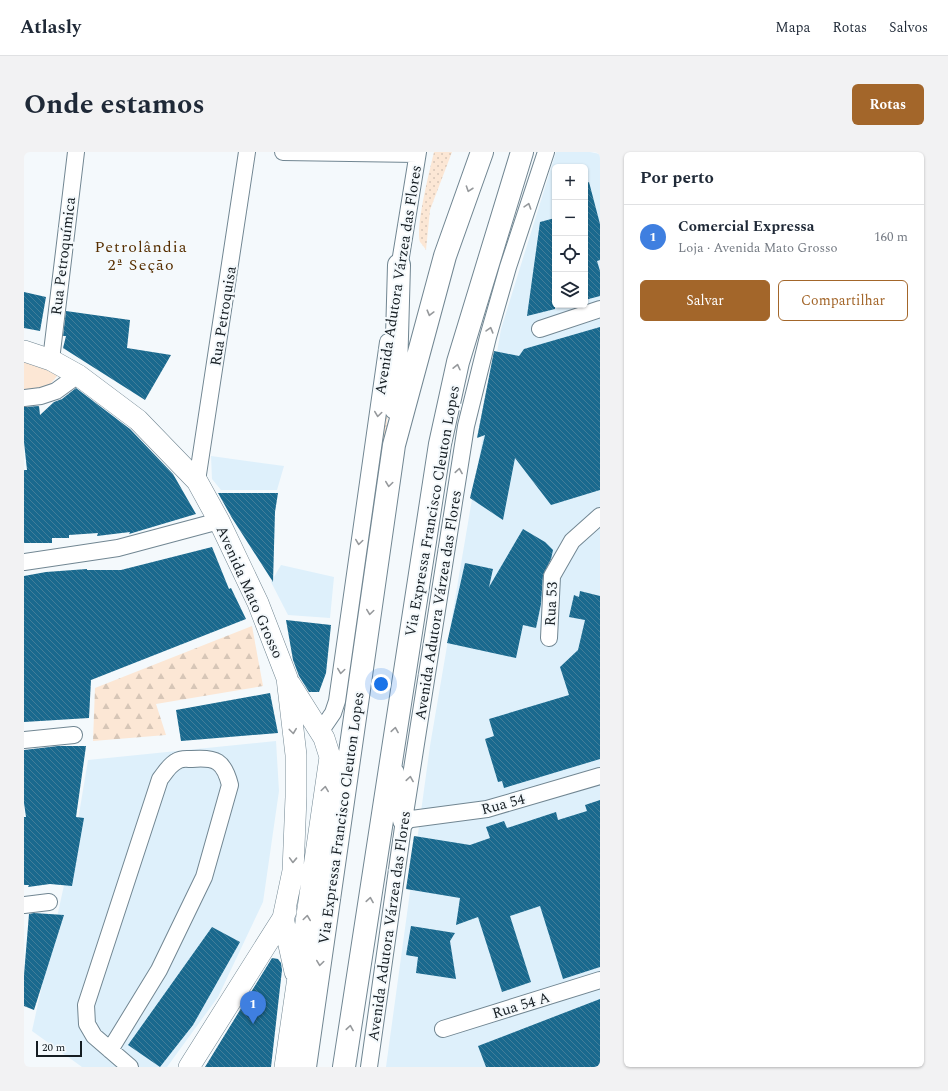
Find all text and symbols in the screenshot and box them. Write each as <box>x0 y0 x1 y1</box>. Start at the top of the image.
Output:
text: Atlasly <box>20 13 81 42</box>
text: Mapa <box>775 17 810 38</box>
text: Rotas <box>832 17 867 38</box>
text: Salvos <box>889 17 928 38</box>
text: Onde estamos <box>24 83 205 126</box>
button: Rotas <box>852 84 924 125</box>
street label: Avenida Adutora Várzea das Flores <box>369 163 428 397</box>
map controls <box>552 164 588 308</box>
button: + <box>552 164 588 200</box>
text: Por perto <box>640 165 714 191</box>
one-way arrow <box>465 185 473 192</box>
street label: Rua Petroquímica <box>45 195 82 317</box>
button: − <box>552 200 588 236</box>
one-way arrow <box>523 203 532 210</box>
text: Comercial Expressa <box>678 215 815 238</box>
text: 1 <box>649 227 657 247</box>
text: 160 m <box>874 227 908 247</box>
district label: Petrolândia 2ª Seção <box>94 235 188 277</box>
button: locate <box>552 236 588 272</box>
text: Loja · Avenida Mato Grosso <box>678 238 838 258</box>
street label: Rua Petroquisa <box>204 264 243 368</box>
button: layers <box>552 272 588 308</box>
button: Salvar <box>640 280 770 321</box>
button: Compartilhar <box>778 280 908 321</box>
one-way arrow <box>426 309 435 316</box>
one-way arrow <box>485 327 494 334</box>
one-way arrow <box>452 364 461 371</box>
street label: Via Expressa Francisco Cleuton Lopes <box>399 384 466 639</box>
one-way arrow <box>374 411 383 417</box>
one-way arrow <box>454 468 463 474</box>
one-way arrow <box>385 481 394 487</box>
street label: Avenida Adutora Várzea das Flores <box>409 488 468 722</box>
street label: Avenida Mato Grosso <box>210 522 289 662</box>
one-way arrow <box>355 539 364 545</box>
street label: Rua 53 <box>539 581 564 627</box>
one-way arrow <box>366 609 375 615</box>
one-way arrow <box>337 668 346 674</box>
your location <box>371 674 391 694</box>
street label: Via Expressa Francisco Cleuton Lopes <box>312 690 371 946</box>
one-way arrow <box>390 727 399 733</box>
one-way arrow <box>288 728 297 734</box>
one-way arrow <box>405 776 414 782</box>
one-way arrow <box>320 786 329 793</box>
street label: Rua 54 <box>479 787 528 821</box>
street label: Avenida Adutora Várzea das Flores <box>362 809 417 1043</box>
one-way arrow <box>289 857 298 864</box>
one-way arrow <box>365 897 373 903</box>
one-way arrow <box>302 915 311 921</box>
one-way arrow <box>316 960 325 966</box>
street label: Rua 54 A <box>489 986 553 1025</box>
pin: 1 <box>240 991 266 1024</box>
one-way arrow <box>345 1025 354 1032</box>
scale bar <box>36 1039 82 1058</box>
text: 20 m <box>42 1039 65 1056</box>

